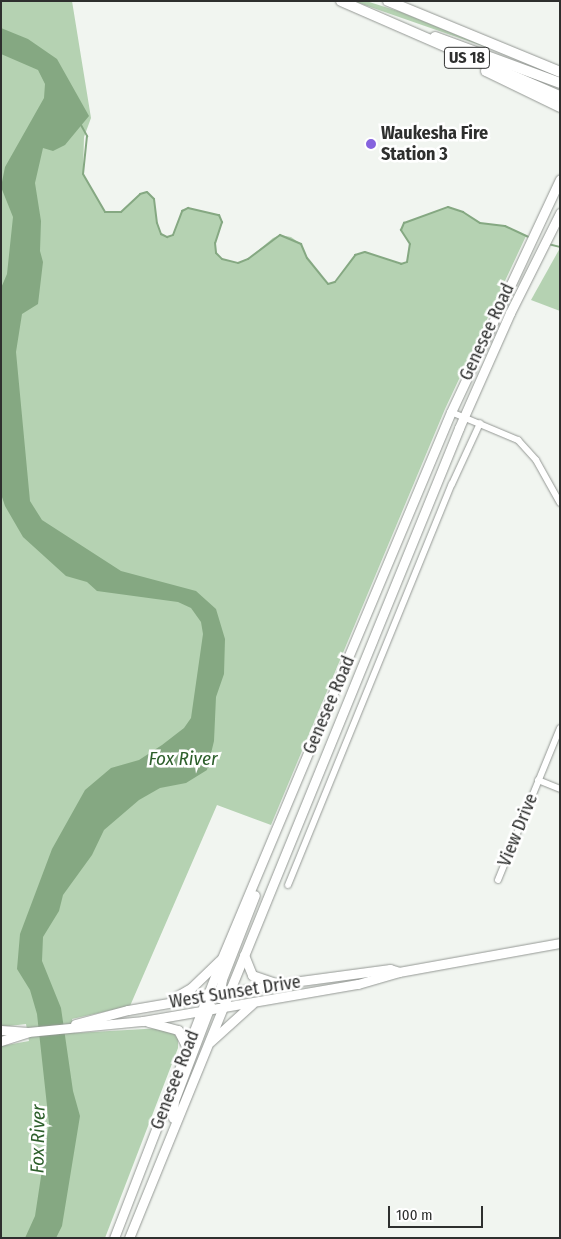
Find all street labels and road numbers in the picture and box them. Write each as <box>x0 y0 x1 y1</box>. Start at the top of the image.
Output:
road number: US 18 <box>443 44 491 72</box>
street label: Genesee Road <box>455 280 519 384</box>
street label: Genesee Road <box>299 653 359 757</box>
street label: View Drive <box>494 790 542 870</box>
street label: West Sunset Drive <box>168 971 302 1013</box>
street label: Genesee Road <box>146 1027 204 1133</box>

